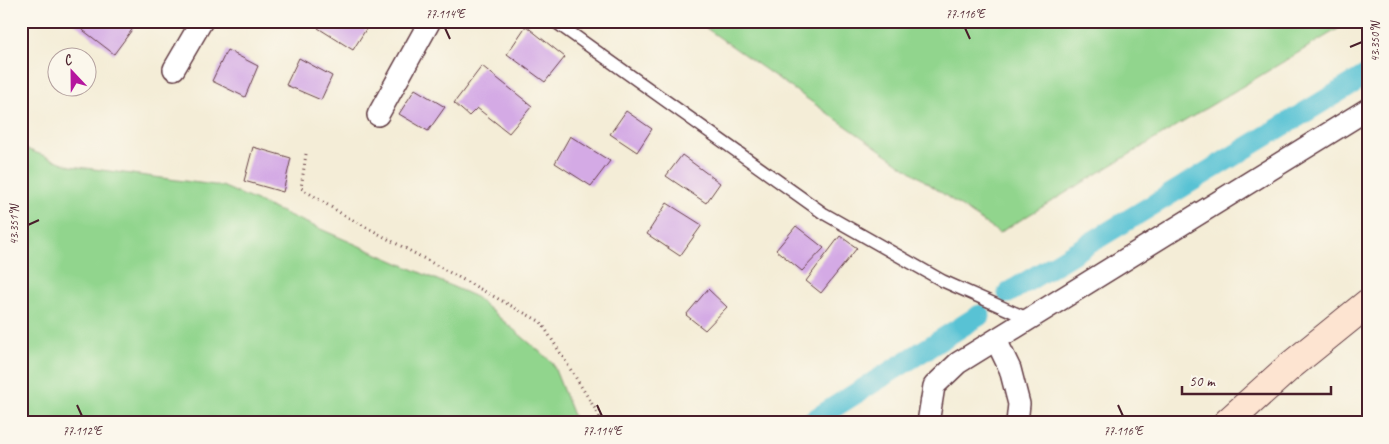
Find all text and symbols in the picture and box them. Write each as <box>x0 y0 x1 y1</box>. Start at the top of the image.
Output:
text: 77.114°E <box>425 6 466 22</box>
text: 77.116°E <box>945 6 986 22</box>
text: 43.350°N <box>1367 20 1383 62</box>
north arrow <box>48 48 98 98</box>
text: С <box>61 50 76 70</box>
text: 43.351°N <box>6 203 22 245</box>
scale bar <box>1182 364 1330 396</box>
text: 50 m <box>1189 372 1216 391</box>
text: 77.112°E <box>62 423 103 439</box>
text: 77.114°E <box>582 423 623 439</box>
text: 77.116°E <box>1103 423 1144 439</box>

